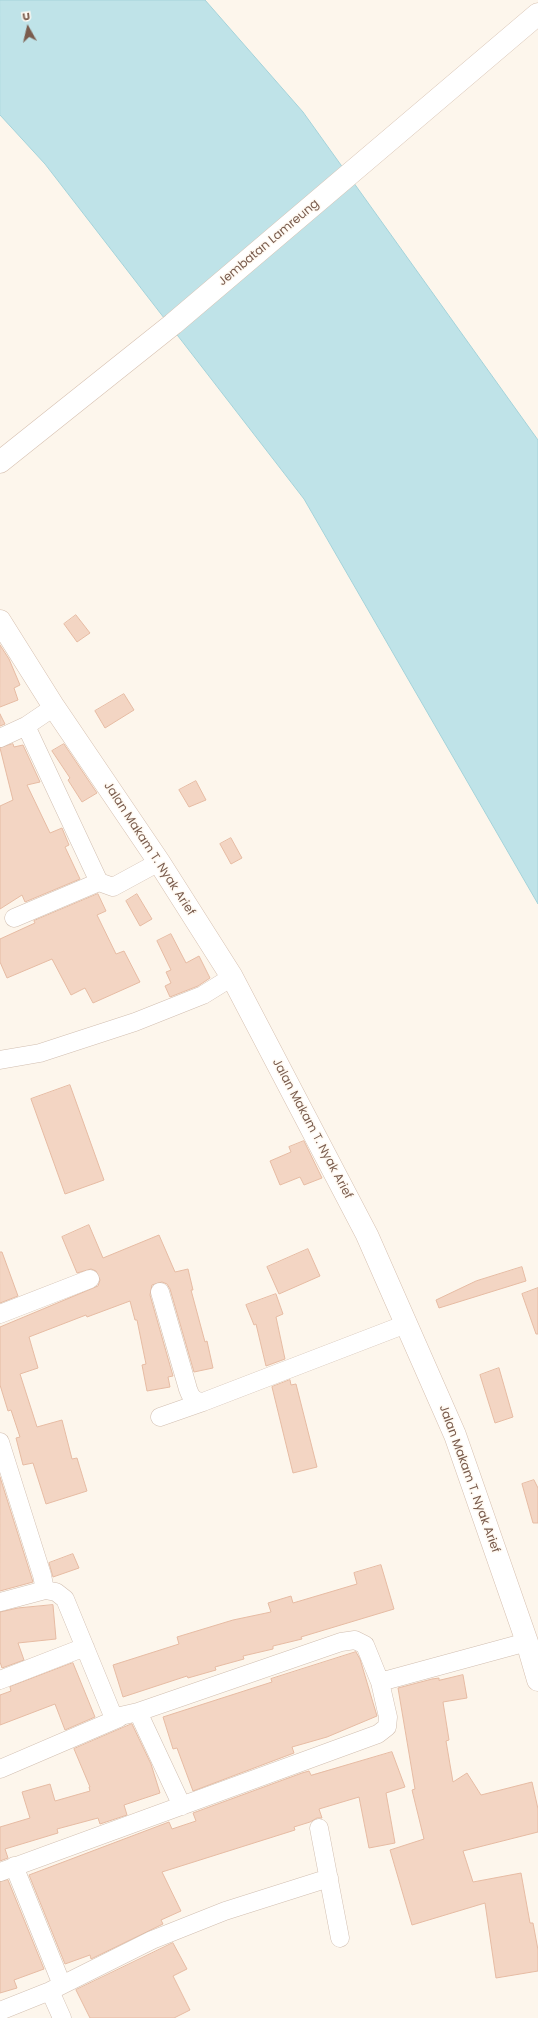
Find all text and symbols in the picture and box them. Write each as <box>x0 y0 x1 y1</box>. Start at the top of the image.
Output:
north arrow <box>8 8 48 48</box>
text: U <box>21 8 31 25</box>
street label: Jembatan Lamreung <box>216 197 322 289</box>
street label: Jalan Makam T. Nyak Arief <box>100 779 198 919</box>
street label: Jalan Makam T. Nyak Arief <box>269 1057 355 1201</box>
street label: Jalan Makam T. Nyak Arief <box>435 1403 503 1555</box>

